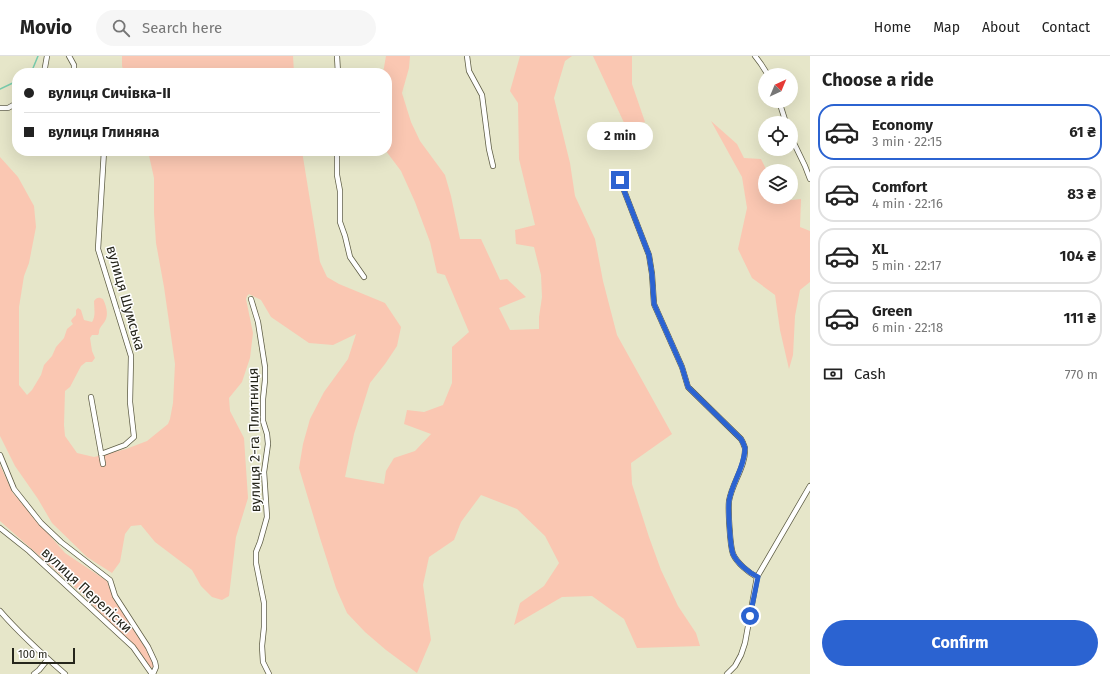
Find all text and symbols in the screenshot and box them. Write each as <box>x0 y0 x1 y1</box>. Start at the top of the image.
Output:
search box <box>96 10 376 46</box>
text: Movio <box>20 16 72 39</box>
icon: search <box>110 17 132 39</box>
text: Search here <box>142 19 222 37</box>
text: Home <box>874 19 911 36</box>
text: Map <box>933 19 960 36</box>
text: About <box>982 19 1020 36</box>
text: Contact <box>1042 19 1090 36</box>
north arrow <box>758 68 798 108</box>
map controls <box>758 68 798 204</box>
text: Choose a ride <box>822 69 934 91</box>
text: вулиця Сичівка-II <box>48 84 171 102</box>
icon: car <box>824 114 860 150</box>
button: locate <box>758 116 798 156</box>
text: Economy <box>872 116 933 134</box>
callout: 2 min <box>587 122 653 150</box>
text: вулиця Глиняна <box>48 123 160 141</box>
text: 61 ₴ <box>1069 123 1096 141</box>
text: 2 min <box>604 128 636 143</box>
text: 3 min · 22:15 <box>872 134 942 149</box>
button: layers <box>758 164 798 204</box>
route end <box>611 171 629 189</box>
icon: car <box>824 176 860 212</box>
text: Comfort <box>872 178 928 196</box>
text: 83 ₴ <box>1067 185 1096 203</box>
text: 4 min · 22:16 <box>872 196 943 211</box>
icon: car <box>824 238 860 274</box>
text: XL <box>872 240 888 258</box>
street label: вулиця Шумська <box>102 244 149 353</box>
text: 104 ₴ <box>1060 247 1096 265</box>
text: 5 min · 22:17 <box>872 258 941 273</box>
icon: car <box>824 300 860 336</box>
text: Green <box>872 302 912 320</box>
text: 111 ₴ <box>1063 309 1096 327</box>
text: 6 min · 22:18 <box>872 320 943 335</box>
icon: cash <box>822 363 844 385</box>
text: Cash <box>854 365 886 383</box>
text: 770 m <box>1065 367 1098 382</box>
street label: вулиця 2-га Плитниця <box>245 368 264 512</box>
street label: вулиця Переліски <box>38 544 136 637</box>
route start <box>741 607 759 625</box>
button: Confirm <box>822 620 1098 666</box>
scale bar <box>12 646 75 665</box>
text: 100 m <box>18 648 47 661</box>

